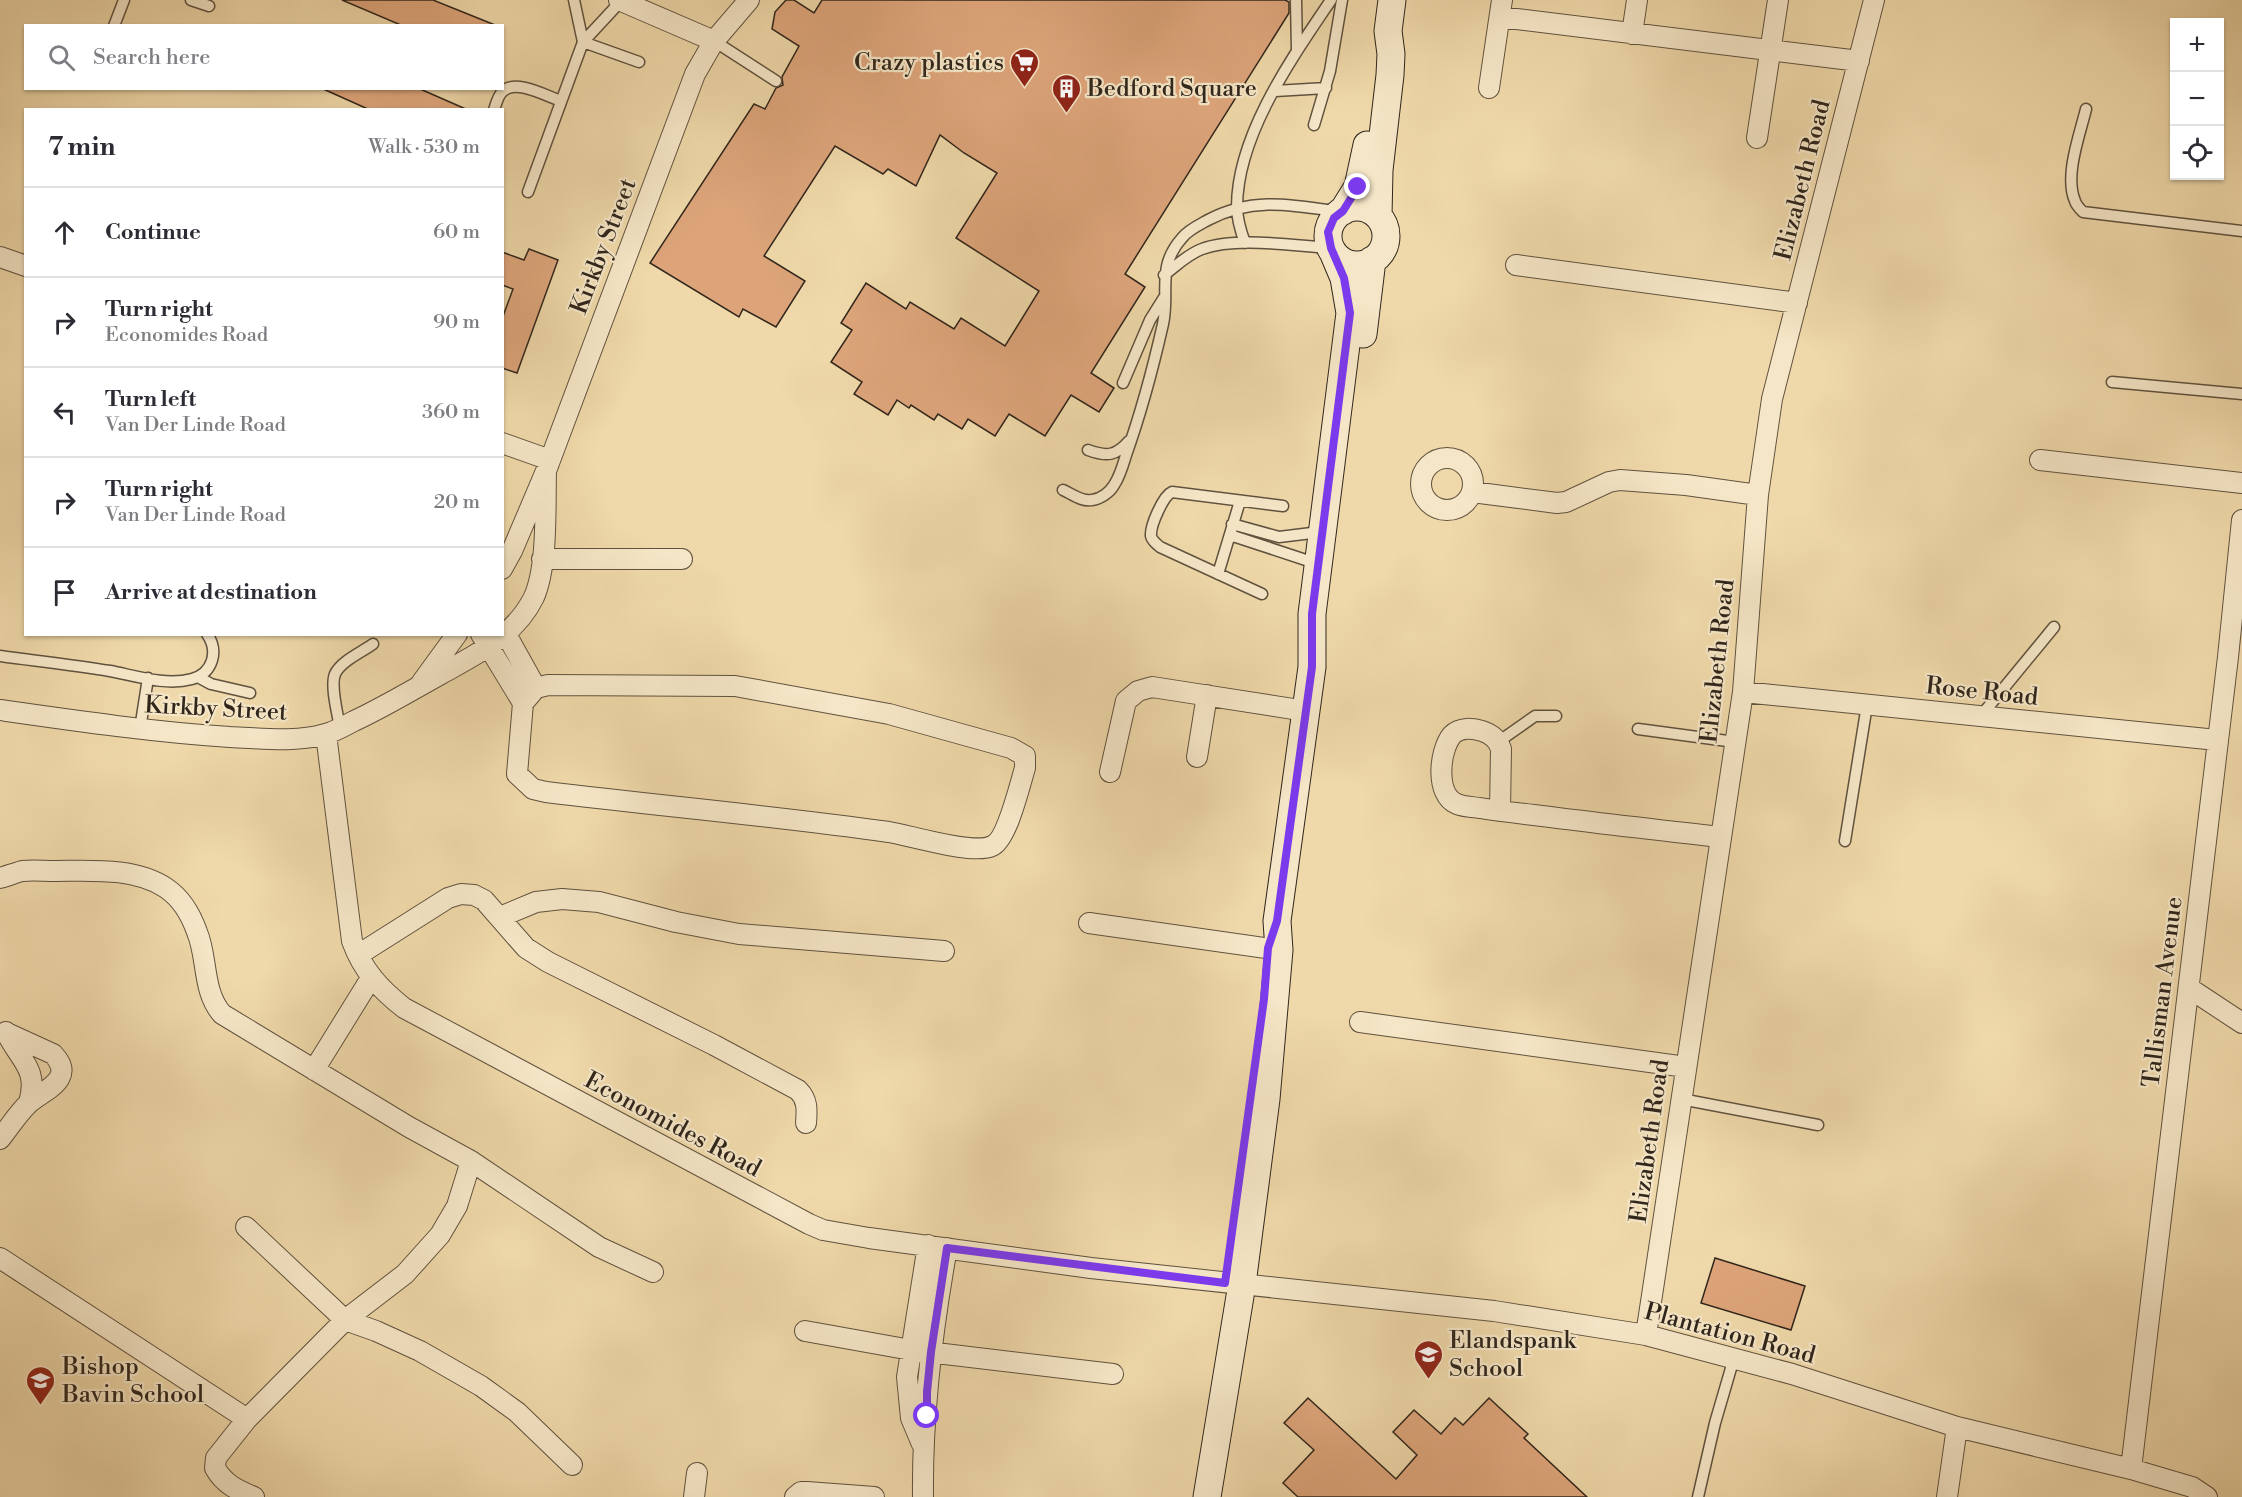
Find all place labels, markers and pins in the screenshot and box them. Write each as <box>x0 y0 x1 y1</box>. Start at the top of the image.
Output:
supermarket icon: Crazy plastics <box>1009 46 1041 88</box>
place label: Crazy plastics <box>854 48 1004 78</box>
building icon: Bedford Square <box>1050 72 1082 114</box>
place label: Bedford Square <box>1086 74 1257 104</box>
place label: Elandspank School <box>1449 1326 1578 1384</box>
school or university icon: Elandspank School <box>1412 1338 1444 1380</box>
place label: Bishop Bavin School <box>61 1352 204 1410</box>
school or university icon: Bishop Bavin School <box>25 1364 57 1406</box>

